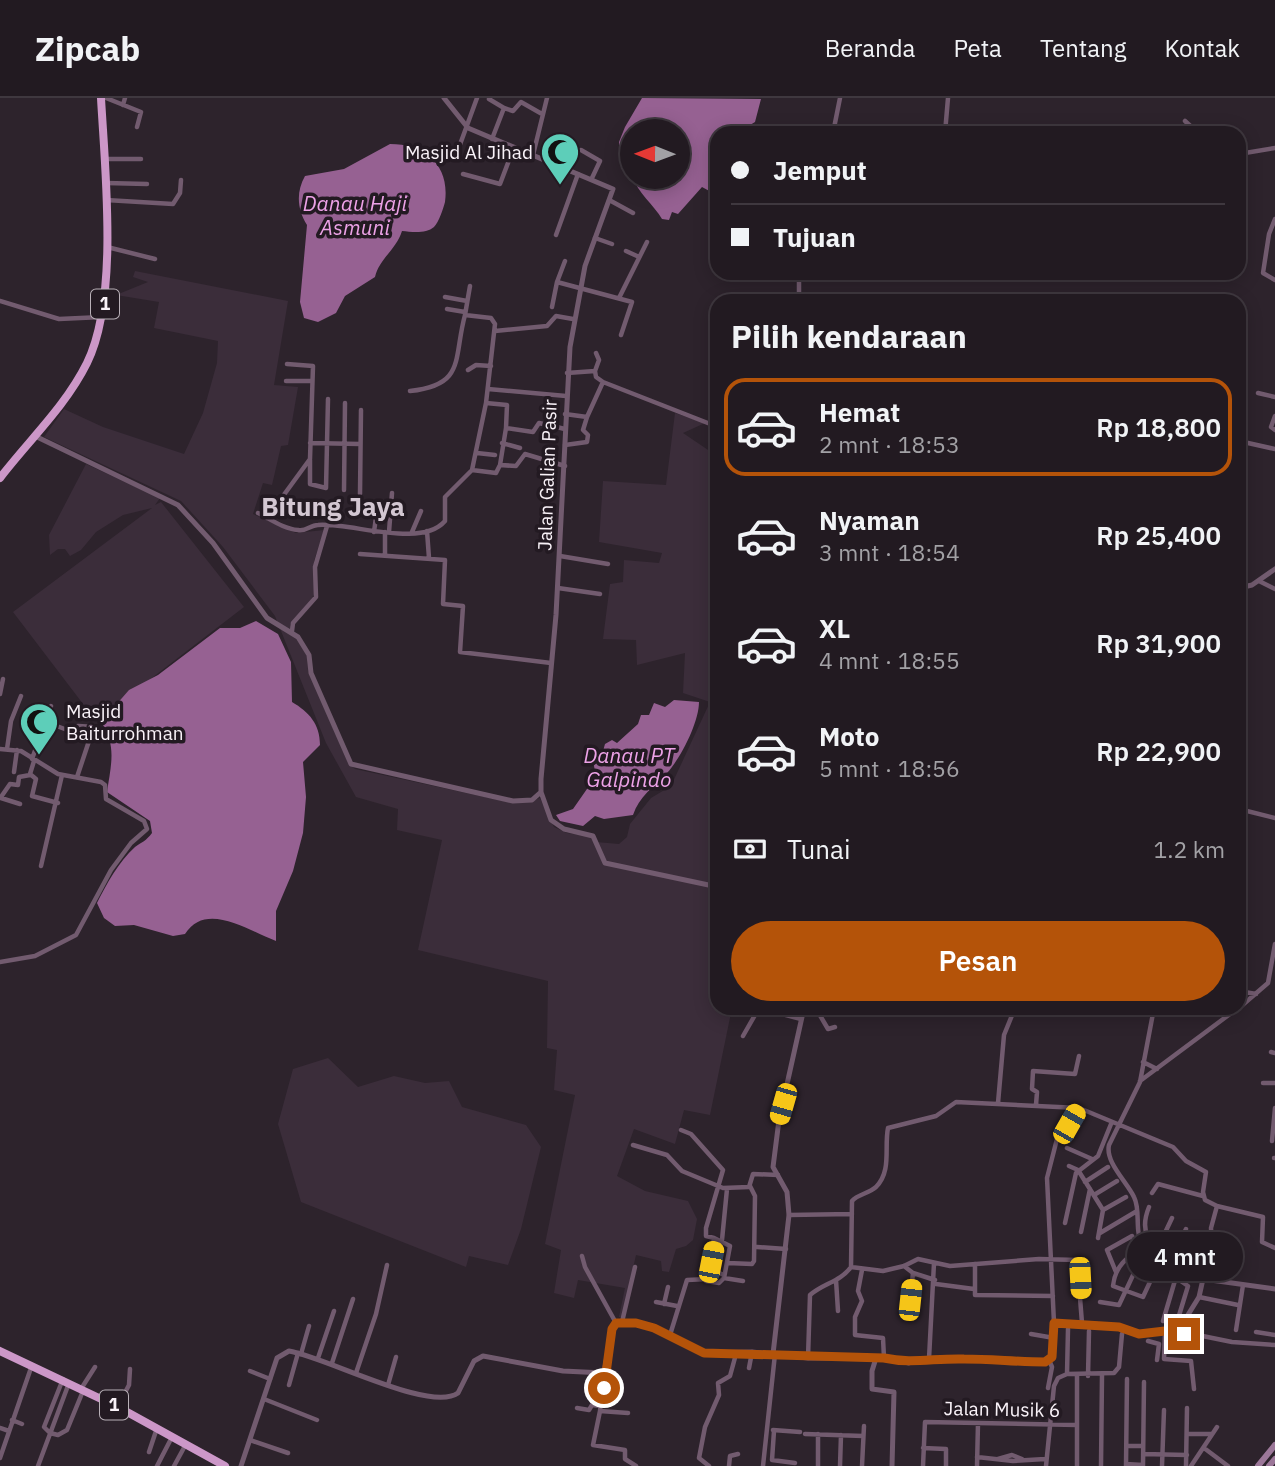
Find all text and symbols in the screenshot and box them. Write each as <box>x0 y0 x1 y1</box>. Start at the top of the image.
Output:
text: Zipcab <box>35 27 140 70</box>
text: Beranda <box>825 32 915 64</box>
text: Peta <box>953 32 1002 64</box>
text: Tentang <box>1040 32 1126 64</box>
text: Kontak <box>1164 32 1240 64</box>
north arrow <box>620 119 690 189</box>
map controls <box>620 119 690 189</box>
mosque icon: Masjid Al Jihad <box>539 131 581 186</box>
place label: Masjid Al Jihad <box>405 140 533 164</box>
text: Jemput <box>773 153 867 187</box>
water label: Danau Haji Asmuni <box>303 189 408 241</box>
text: Tujuan <box>773 220 856 254</box>
road number: 1 <box>91 289 119 318</box>
text: Pilih kendaraan <box>731 315 967 357</box>
text: Hemat <box>819 395 900 429</box>
icon: car <box>735 396 798 459</box>
street label: Jalan Galian Pasir <box>532 399 562 551</box>
text: Rp 18,800 <box>1096 410 1221 444</box>
text: 2 mnt · 18:53 <box>819 429 960 459</box>
district label: Bitung Jaya <box>261 489 405 523</box>
text: Nyaman <box>819 503 920 537</box>
icon: car <box>735 504 798 567</box>
text: Rp 25,400 <box>1096 518 1221 552</box>
text: 3 mnt · 18:54 <box>819 537 960 567</box>
text: XL <box>819 611 850 645</box>
icon: car <box>735 612 798 675</box>
text: Rp 31,900 <box>1096 626 1221 660</box>
text: 4 mnt · 18:55 <box>819 645 960 675</box>
place label: Masjid Baiturrohman <box>66 699 184 745</box>
mosque icon: Masjid Baiturrohman <box>18 701 60 756</box>
text: Moto <box>819 719 879 753</box>
icon: car <box>735 720 798 783</box>
text: Rp 22,900 <box>1096 734 1221 768</box>
water label: Danau PT Galpindo <box>584 741 676 793</box>
text: 5 mnt · 18:56 <box>819 753 960 783</box>
icon: cash <box>731 830 769 868</box>
text: Tunai <box>787 832 851 866</box>
text: 1.2 km <box>1154 834 1225 864</box>
button: Pesan <box>731 921 1225 1001</box>
car <box>768 1081 799 1127</box>
car <box>1050 1101 1089 1147</box>
callout: 4 mnt <box>1126 1232 1242 1282</box>
car <box>697 1239 726 1285</box>
text: 4 mnt <box>1154 1241 1216 1271</box>
car <box>1069 1256 1092 1300</box>
car <box>898 1278 923 1322</box>
route end <box>1168 1318 1200 1350</box>
route start <box>588 1372 620 1404</box>
road number: 1 <box>100 1390 128 1420</box>
street label: Jalan Musik 6 <box>944 1396 1060 1422</box>

